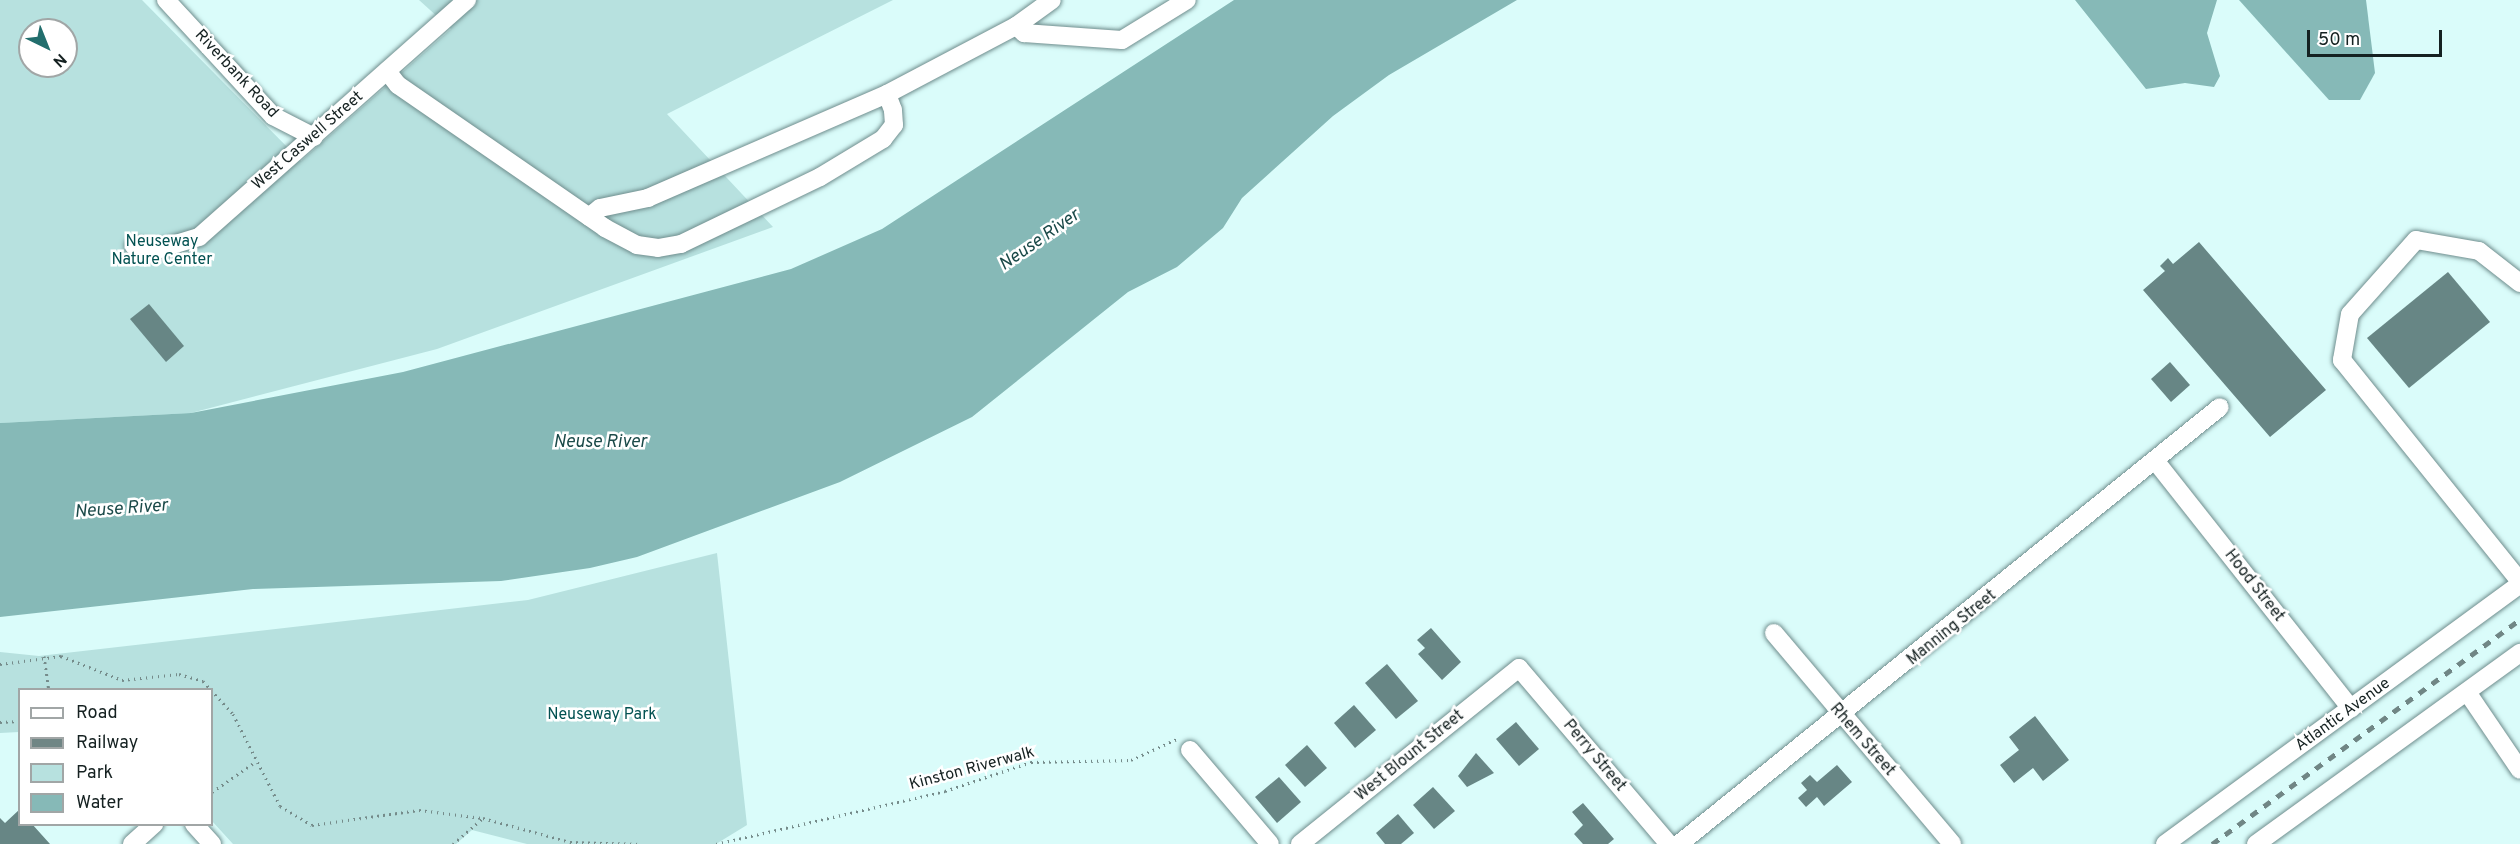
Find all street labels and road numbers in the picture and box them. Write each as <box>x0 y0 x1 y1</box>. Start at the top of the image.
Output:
street label: Riverbank Road <box>190 26 282 122</box>
street label: West Caswell Street <box>249 88 367 194</box>
street label: Hood Street <box>2220 546 2288 626</box>
street label: Manning Street <box>1903 586 2001 670</box>
street label: Atlantic Avenue <box>2292 674 2394 756</box>
street label: Rhem Street <box>1825 700 1899 780</box>
street label: West Blount Street <box>1352 706 1468 806</box>
street label: Perry Street <box>1558 716 1630 796</box>
street label: Kinston Riverwalk <box>907 743 1037 795</box>

